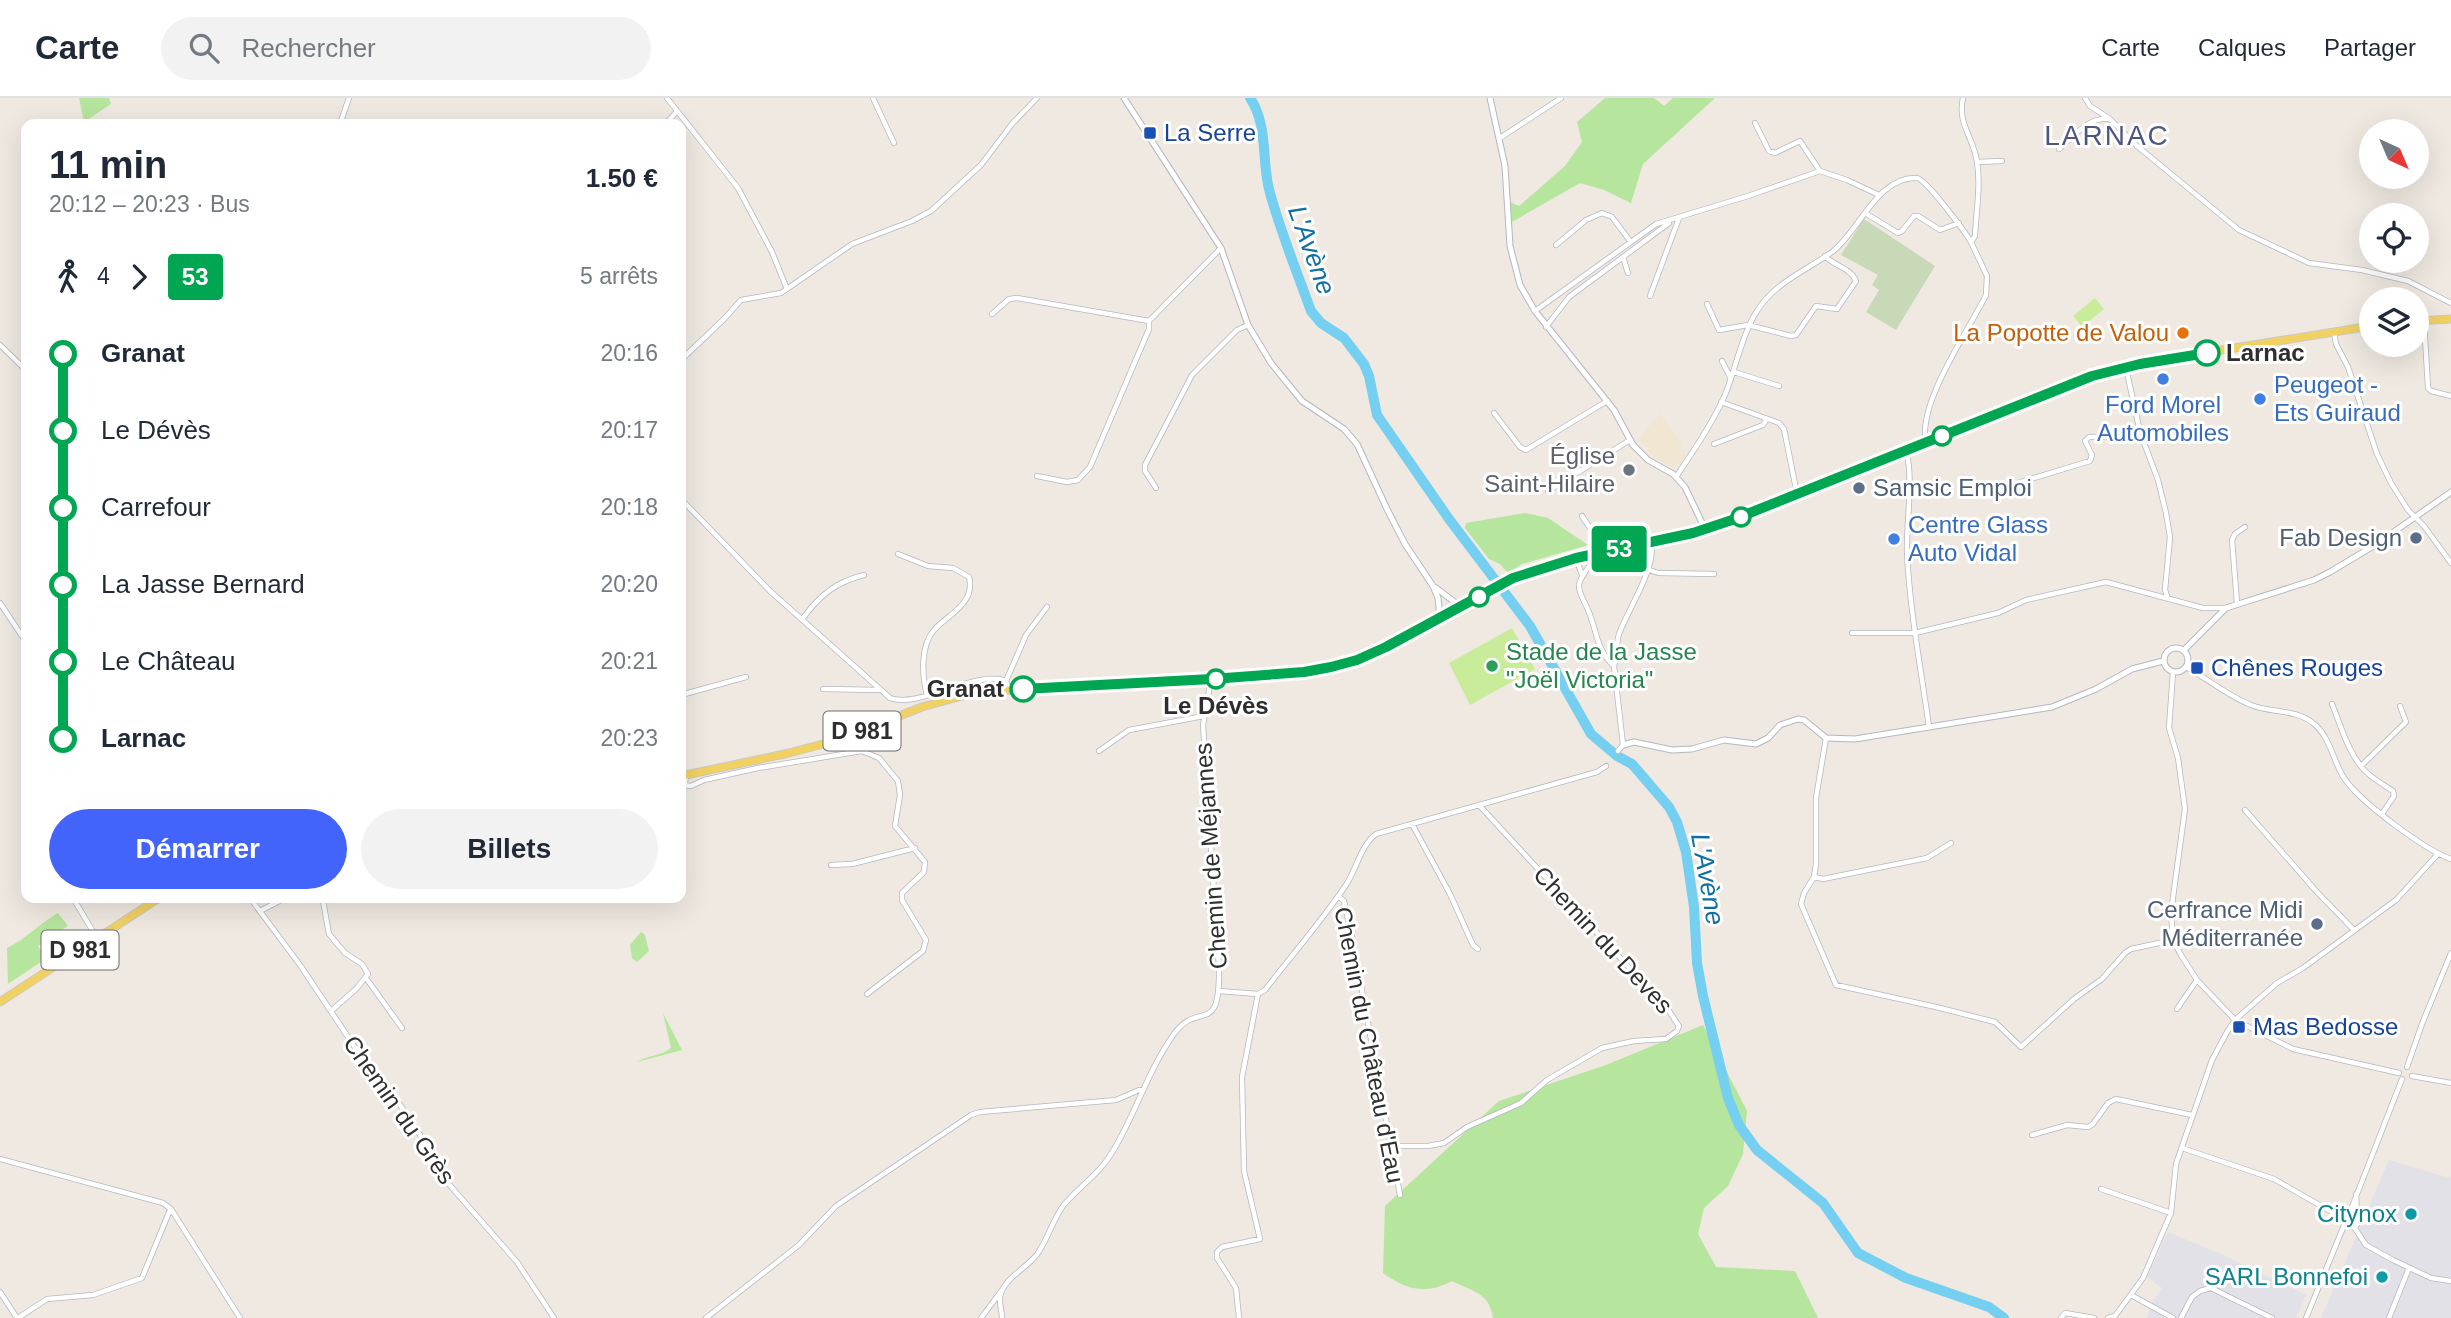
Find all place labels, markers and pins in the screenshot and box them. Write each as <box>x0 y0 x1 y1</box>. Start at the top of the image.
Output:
place label: La Serre <box>1164 119 1256 146</box>
marker: La Serre <box>1142 125 1158 141</box>
place label: La Popotte de Valou <box>1953 319 2169 346</box>
marker: La Popotte de Valou <box>2175 325 2191 341</box>
place label: Larnac <box>2226 339 2305 366</box>
marker: Larnac <box>2194 340 2220 366</box>
marker: Ford Morel Automobiles <box>2155 371 2171 387</box>
place label: Peugeot - Ets Guiraud <box>2274 371 2401 426</box>
place label: Ford Morel Automobiles <box>2097 391 2229 446</box>
marker: Peugeot - Ets Guiraud <box>2252 391 2268 407</box>
unlabelled marker <box>1932 426 1952 446</box>
place label: Église Saint-Hilaire <box>1484 442 1615 497</box>
marker: Église Saint-Hilaire <box>1621 462 1637 478</box>
place label: Samsic Emploi <box>1873 474 2032 501</box>
marker: Samsic Emploi <box>1851 480 1867 496</box>
unlabelled marker <box>1731 507 1751 527</box>
place label: Centre Glass Auto Vidal <box>1908 511 2048 566</box>
place label: Fab Design <box>2279 524 2402 551</box>
marker: Fab Design <box>2408 530 2424 546</box>
marker: Centre Glass Auto Vidal <box>1886 531 1902 547</box>
unlabelled marker <box>1469 587 1489 607</box>
place label: Stade de la Jasse "Joël Victoria" <box>1506 638 1697 693</box>
place label: Chênes Rouges <box>2211 654 2383 681</box>
marker: Stade de la Jasse "Joël Victoria" <box>1484 658 1500 674</box>
marker: Chênes Rouges <box>2189 660 2205 676</box>
marker: Le Dévès <box>1206 669 1226 689</box>
place label: Granat <box>927 675 1004 702</box>
marker: Granat <box>1010 676 1036 702</box>
place label: Le Dévès <box>1163 692 1269 719</box>
place label: Cerfrance Midi Méditerranée <box>2147 896 2303 951</box>
marker: Cerfrance Midi Méditerranée <box>2309 916 2325 932</box>
place label: Mas Bedosse <box>2253 1013 2398 1040</box>
marker: Mas Bedosse <box>2231 1019 2247 1035</box>
place label: Citynox <box>2317 1200 2397 1227</box>
marker: Citynox <box>2403 1206 2419 1222</box>
place label: SARL Bonnefoi <box>2205 1263 2368 1290</box>
marker: SARL Bonnefoi <box>2374 1269 2390 1285</box>

